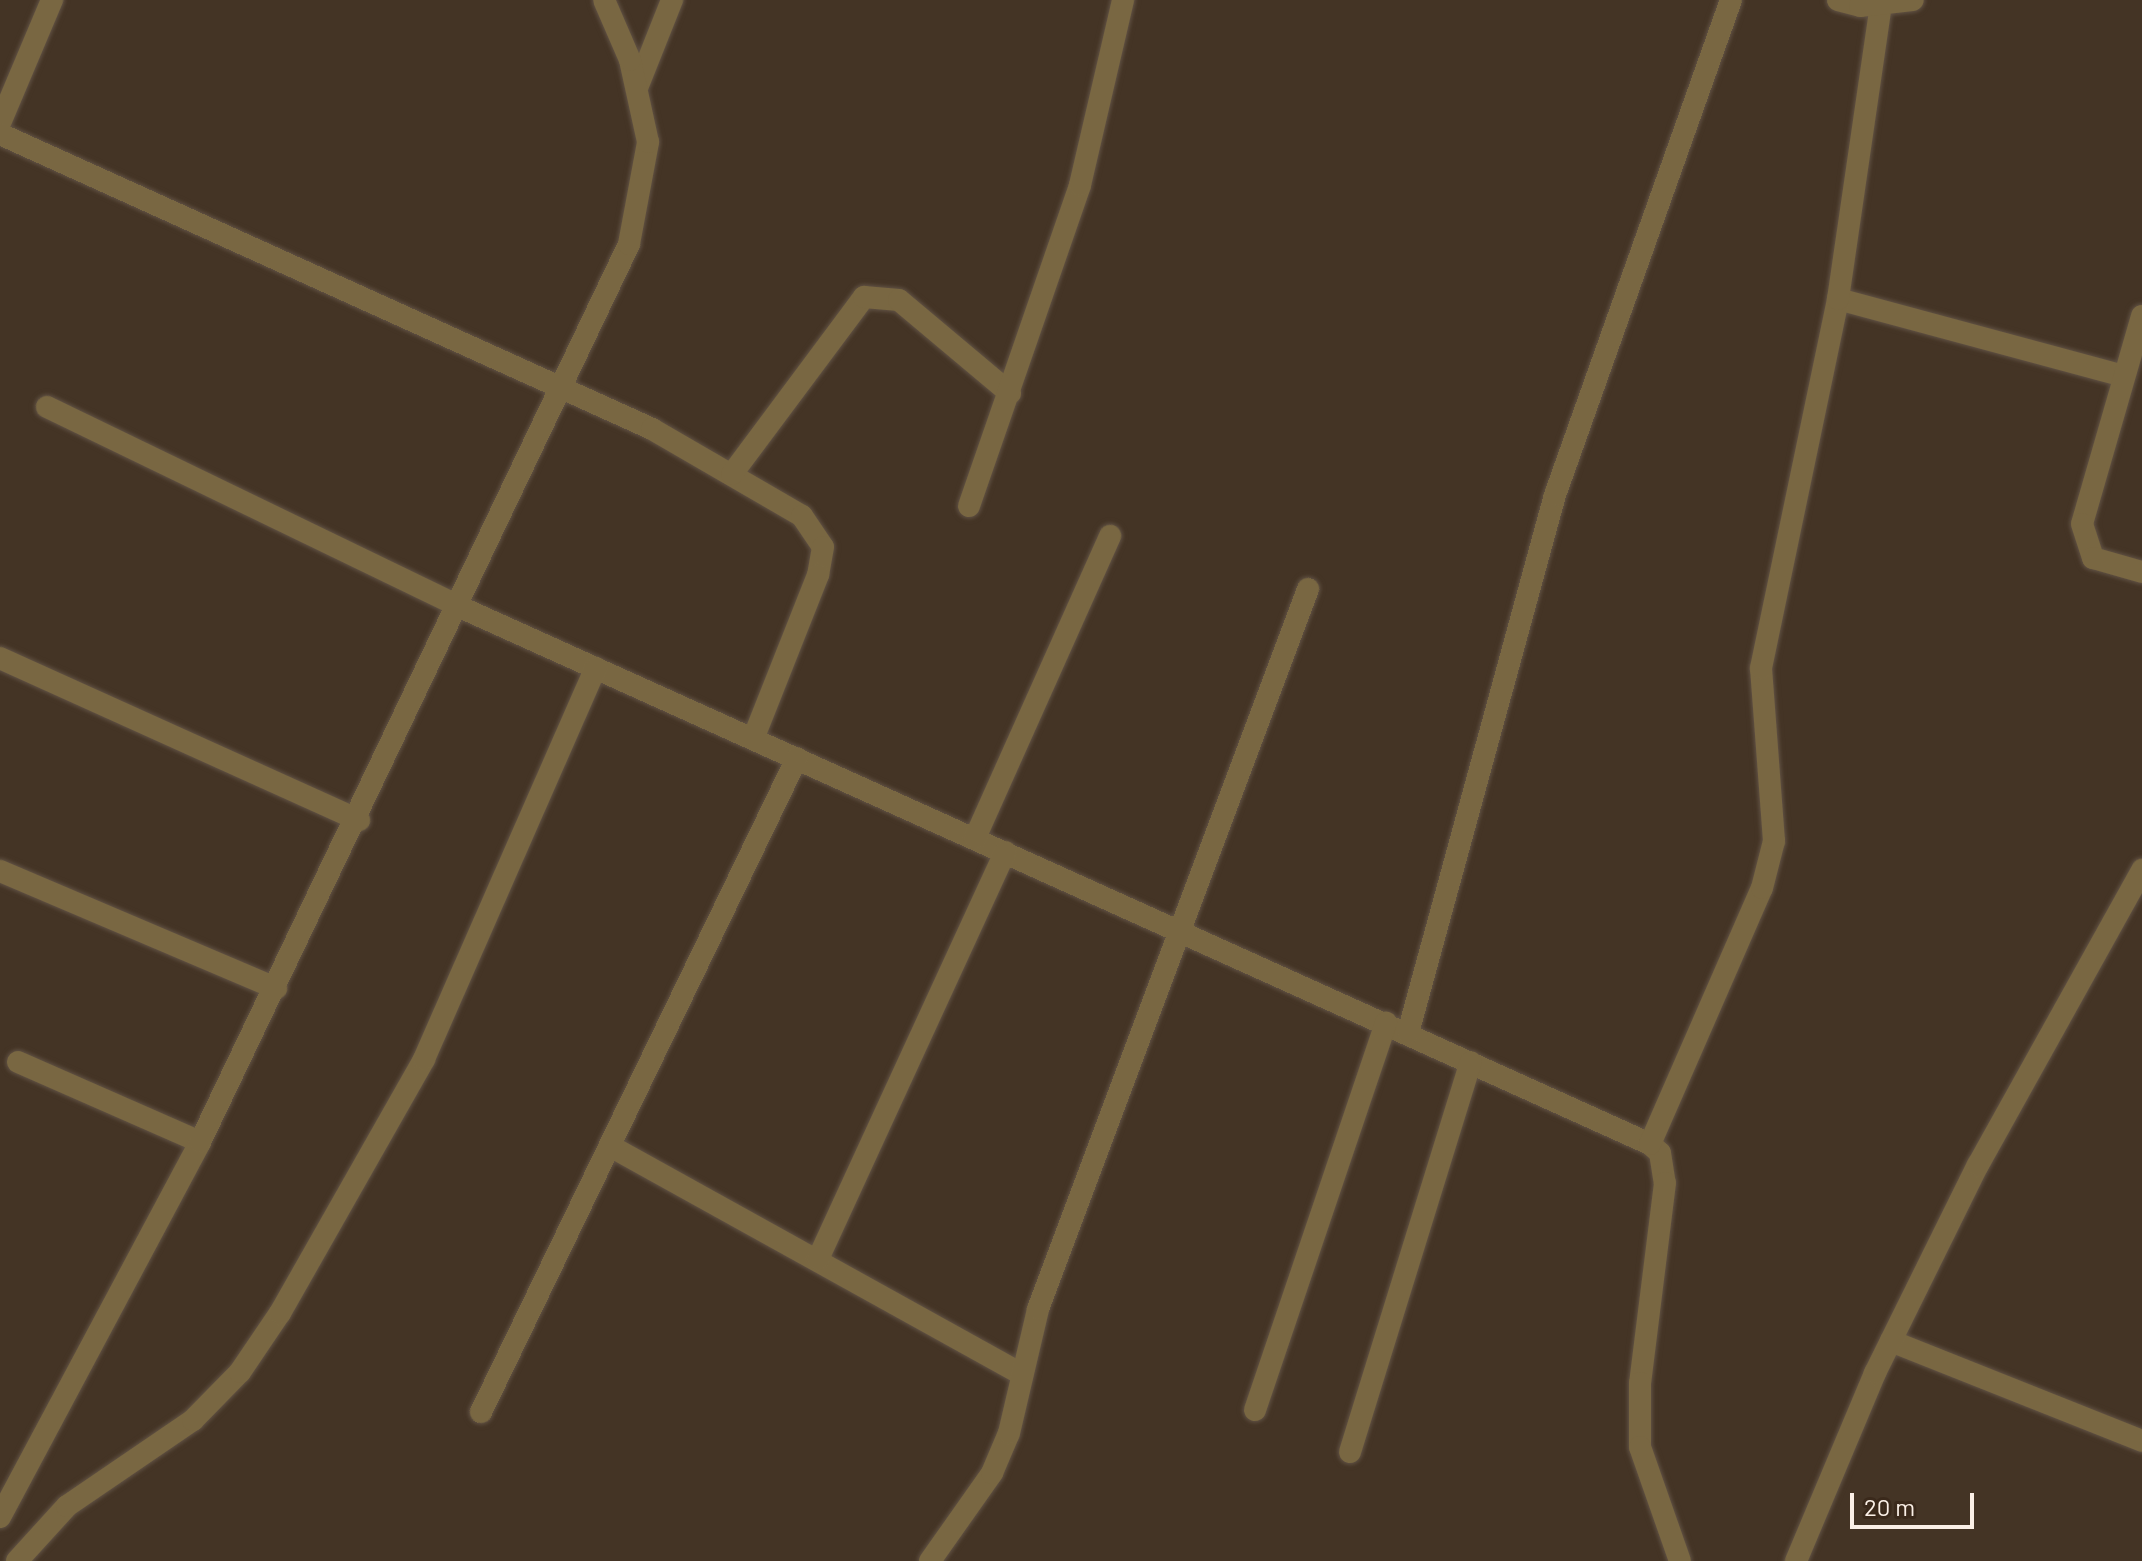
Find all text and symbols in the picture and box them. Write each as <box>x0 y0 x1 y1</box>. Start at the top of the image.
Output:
scale bar <box>1854 1477 1978 1527</box>
text: 20 m <box>1864 1492 1915 1521</box>

